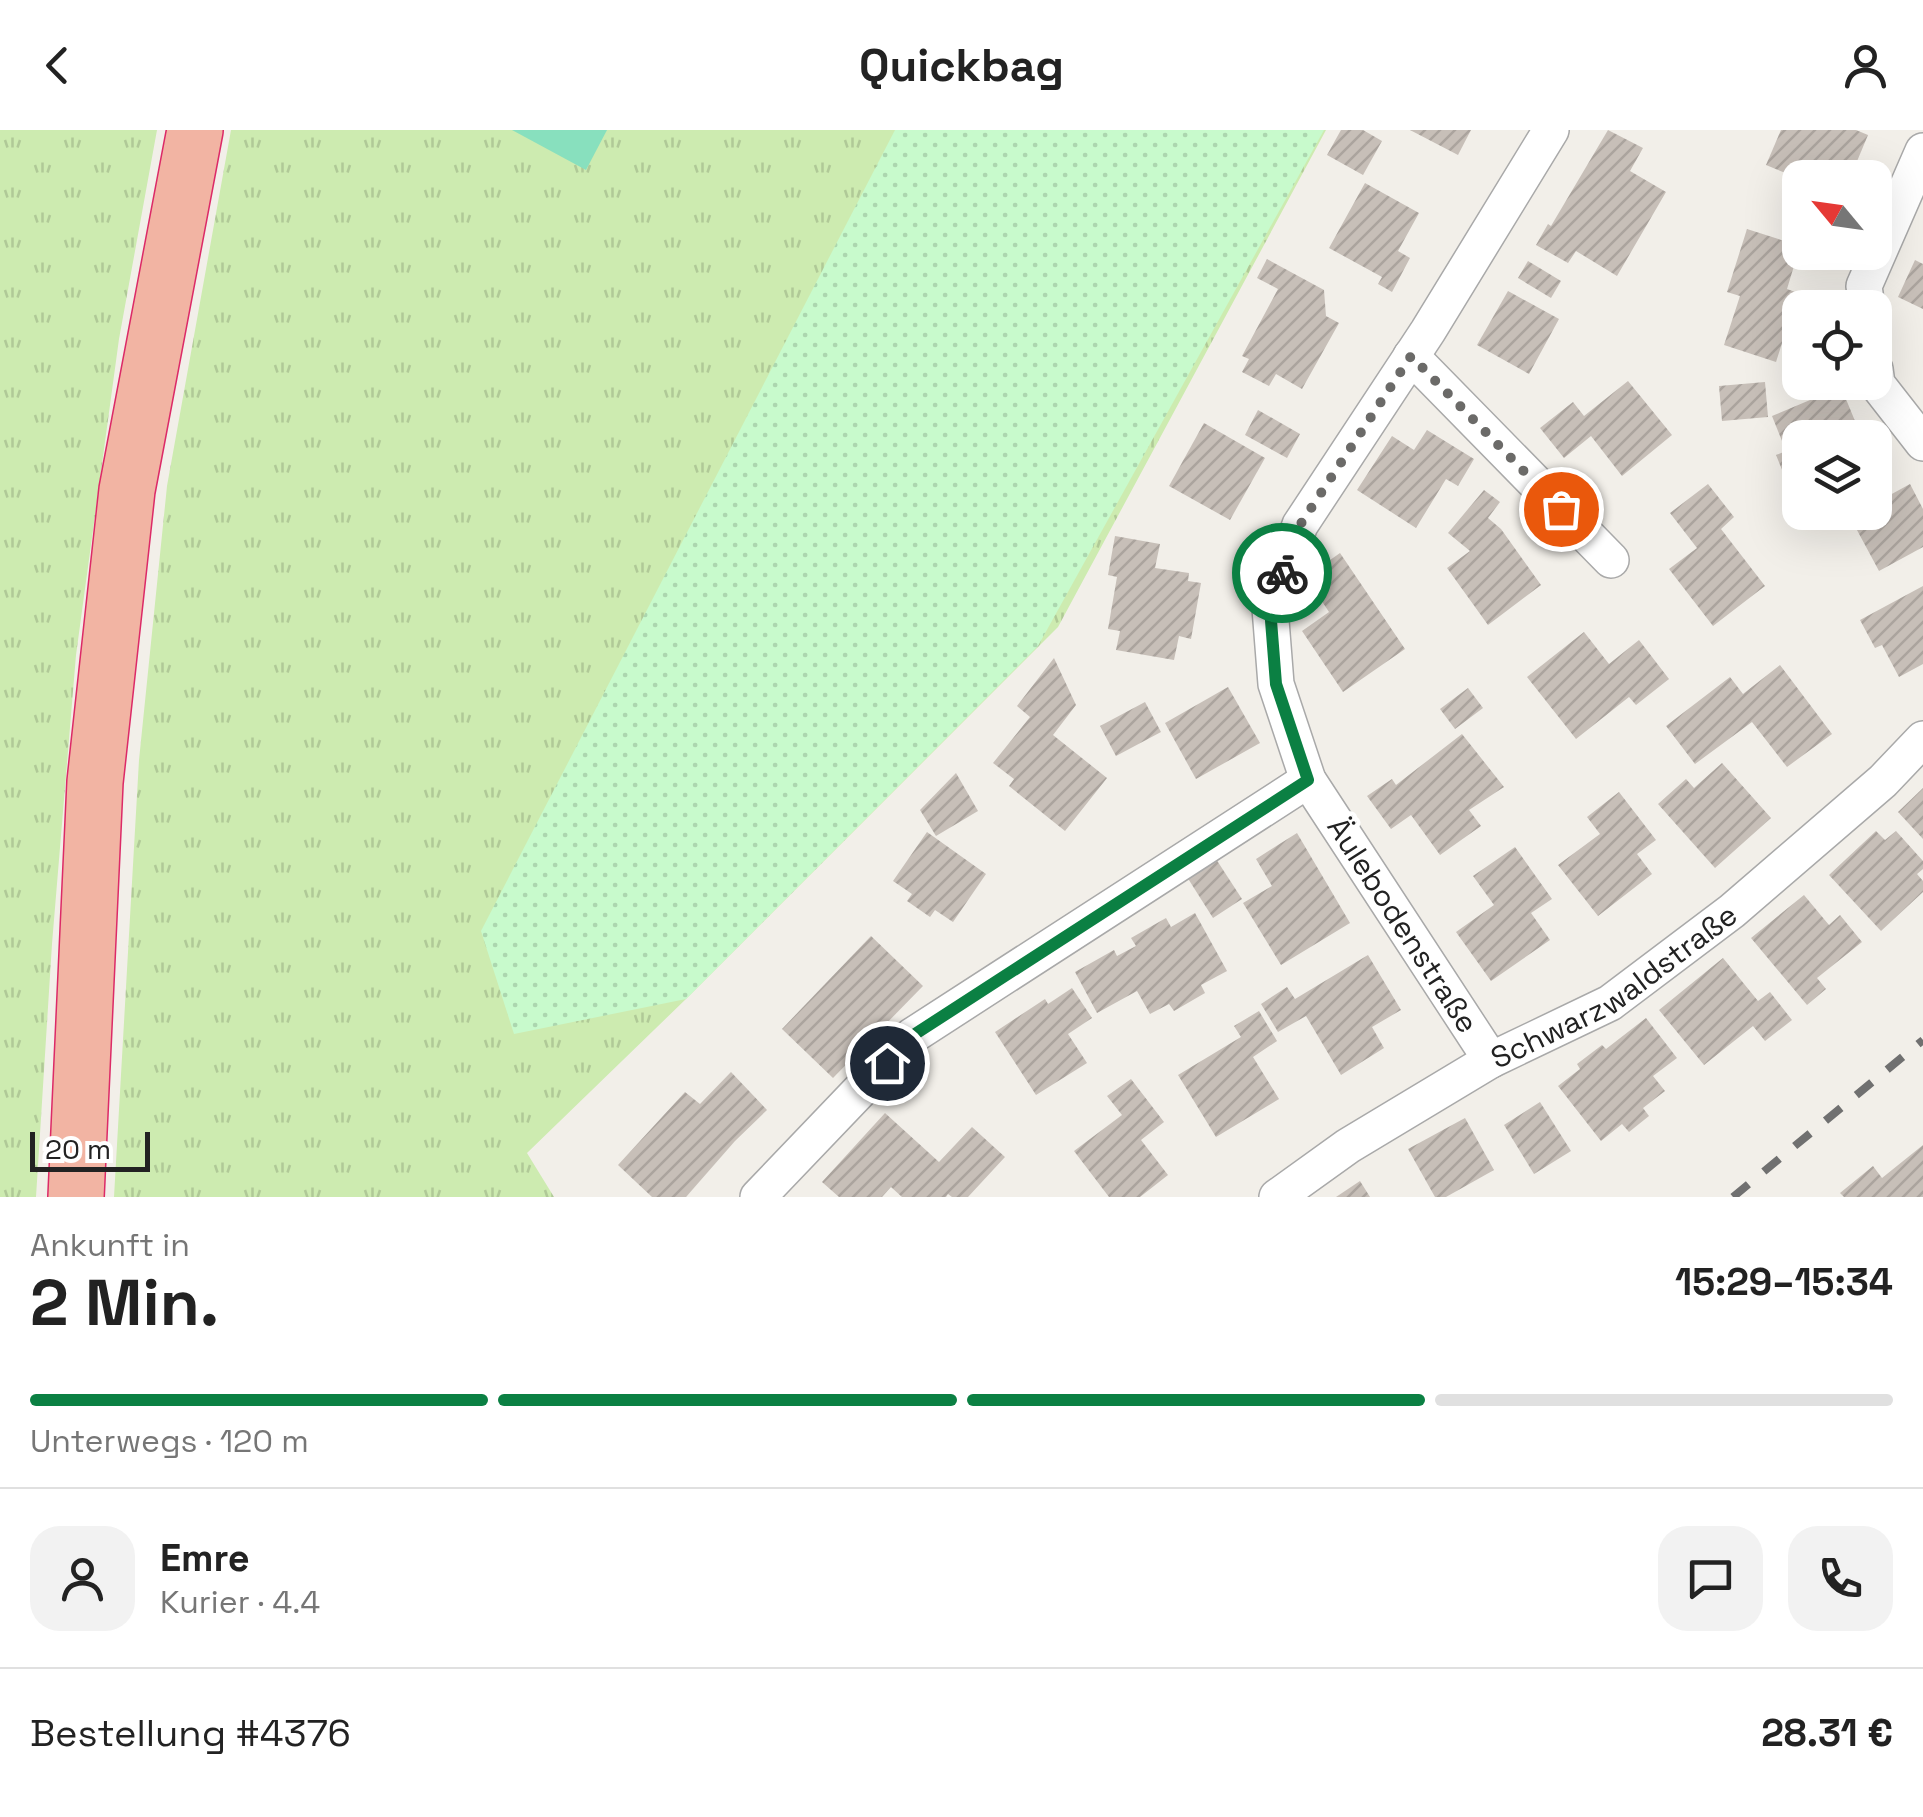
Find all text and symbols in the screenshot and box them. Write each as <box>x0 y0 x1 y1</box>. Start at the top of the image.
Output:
text: Quickbag <box>859 37 1064 94</box>
icon: back <box>30 38 85 93</box>
icon: person <box>1838 38 1893 93</box>
north arrow <box>1782 160 1892 270</box>
map controls <box>1782 160 1892 530</box>
button: locate <box>1782 290 1892 400</box>
button: layers <box>1782 420 1892 530</box>
pin <box>1519 467 1604 552</box>
icon: bag <box>1534 482 1589 537</box>
courier <box>1232 523 1332 623</box>
icon: bike <box>1255 546 1310 601</box>
street label: Äulebodenstraße <box>1319 810 1487 1040</box>
street label: Schwarzwaldstraße <box>1484 895 1745 1077</box>
pin <box>845 1021 930 1106</box>
icon: home <box>860 1036 915 1091</box>
scale bar <box>30 1127 150 1172</box>
text: 20 m <box>45 1131 111 1167</box>
text: Ankunft in <box>30 1225 190 1265</box>
text: 15:29–15:34 <box>1675 1258 1893 1306</box>
text: 2 Min. <box>30 1261 219 1344</box>
text: Unterwegs · 120 m <box>30 1421 309 1461</box>
button: person <box>30 1526 135 1631</box>
button: chat <box>1658 1526 1763 1631</box>
button: phone <box>1788 1526 1893 1631</box>
text: Emre <box>160 1534 250 1582</box>
text: Kurier · 4.4 <box>160 1582 320 1622</box>
text: Bestellung #4376 <box>30 1709 351 1757</box>
text: 28.31 € <box>1761 1709 1893 1757</box>

